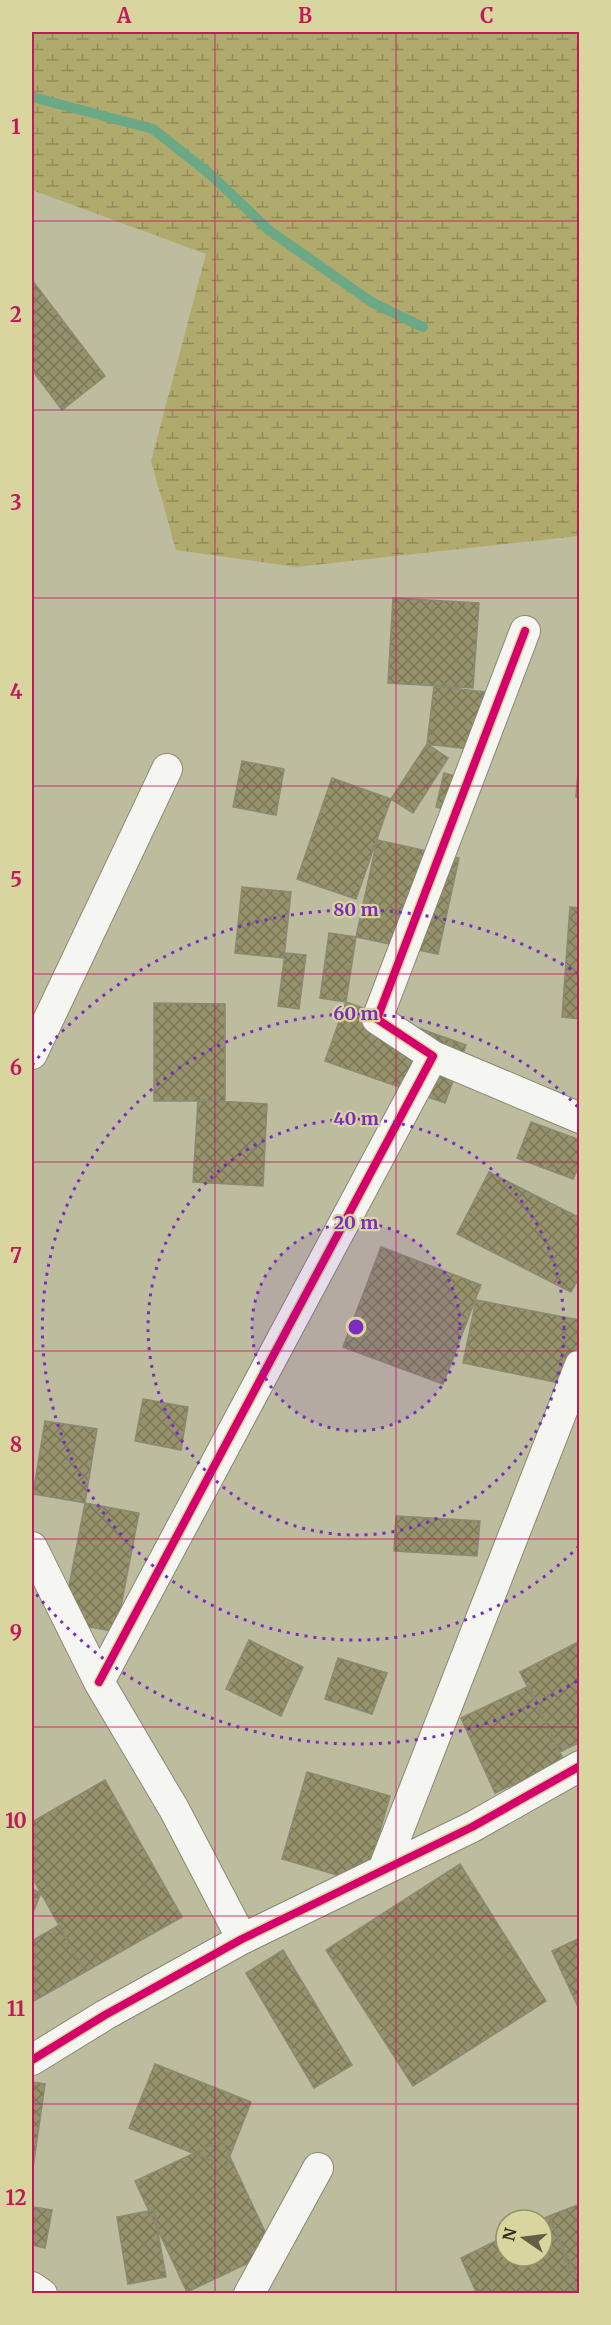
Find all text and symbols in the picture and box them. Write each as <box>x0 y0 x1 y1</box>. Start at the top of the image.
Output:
text: A <box>116 3 132 28</box>
text: B <box>298 3 312 28</box>
text: C <box>480 3 494 28</box>
text: 1 <box>11 114 21 139</box>
text: 2 <box>10 302 22 327</box>
text: 3 <box>10 490 22 515</box>
text: 4 <box>10 679 23 704</box>
text: 5 <box>10 867 22 892</box>
text: 80 m <box>333 898 379 921</box>
text: 60 m <box>333 1002 379 1025</box>
text: 6 <box>10 1055 22 1080</box>
text: 40 m <box>333 1107 379 1130</box>
text: 20 m <box>334 1211 378 1234</box>
text: 7 <box>10 1243 22 1268</box>
centre of rings <box>346 1317 366 1337</box>
text: 8 <box>10 1432 22 1457</box>
text: 9 <box>10 1620 22 1645</box>
text: 10 <box>5 1808 27 1833</box>
text: 11 <box>7 1996 25 2021</box>
text: 12 <box>6 2185 27 2210</box>
north arrow <box>494 2208 554 2268</box>
text: N <box>498 2225 521 2243</box>

